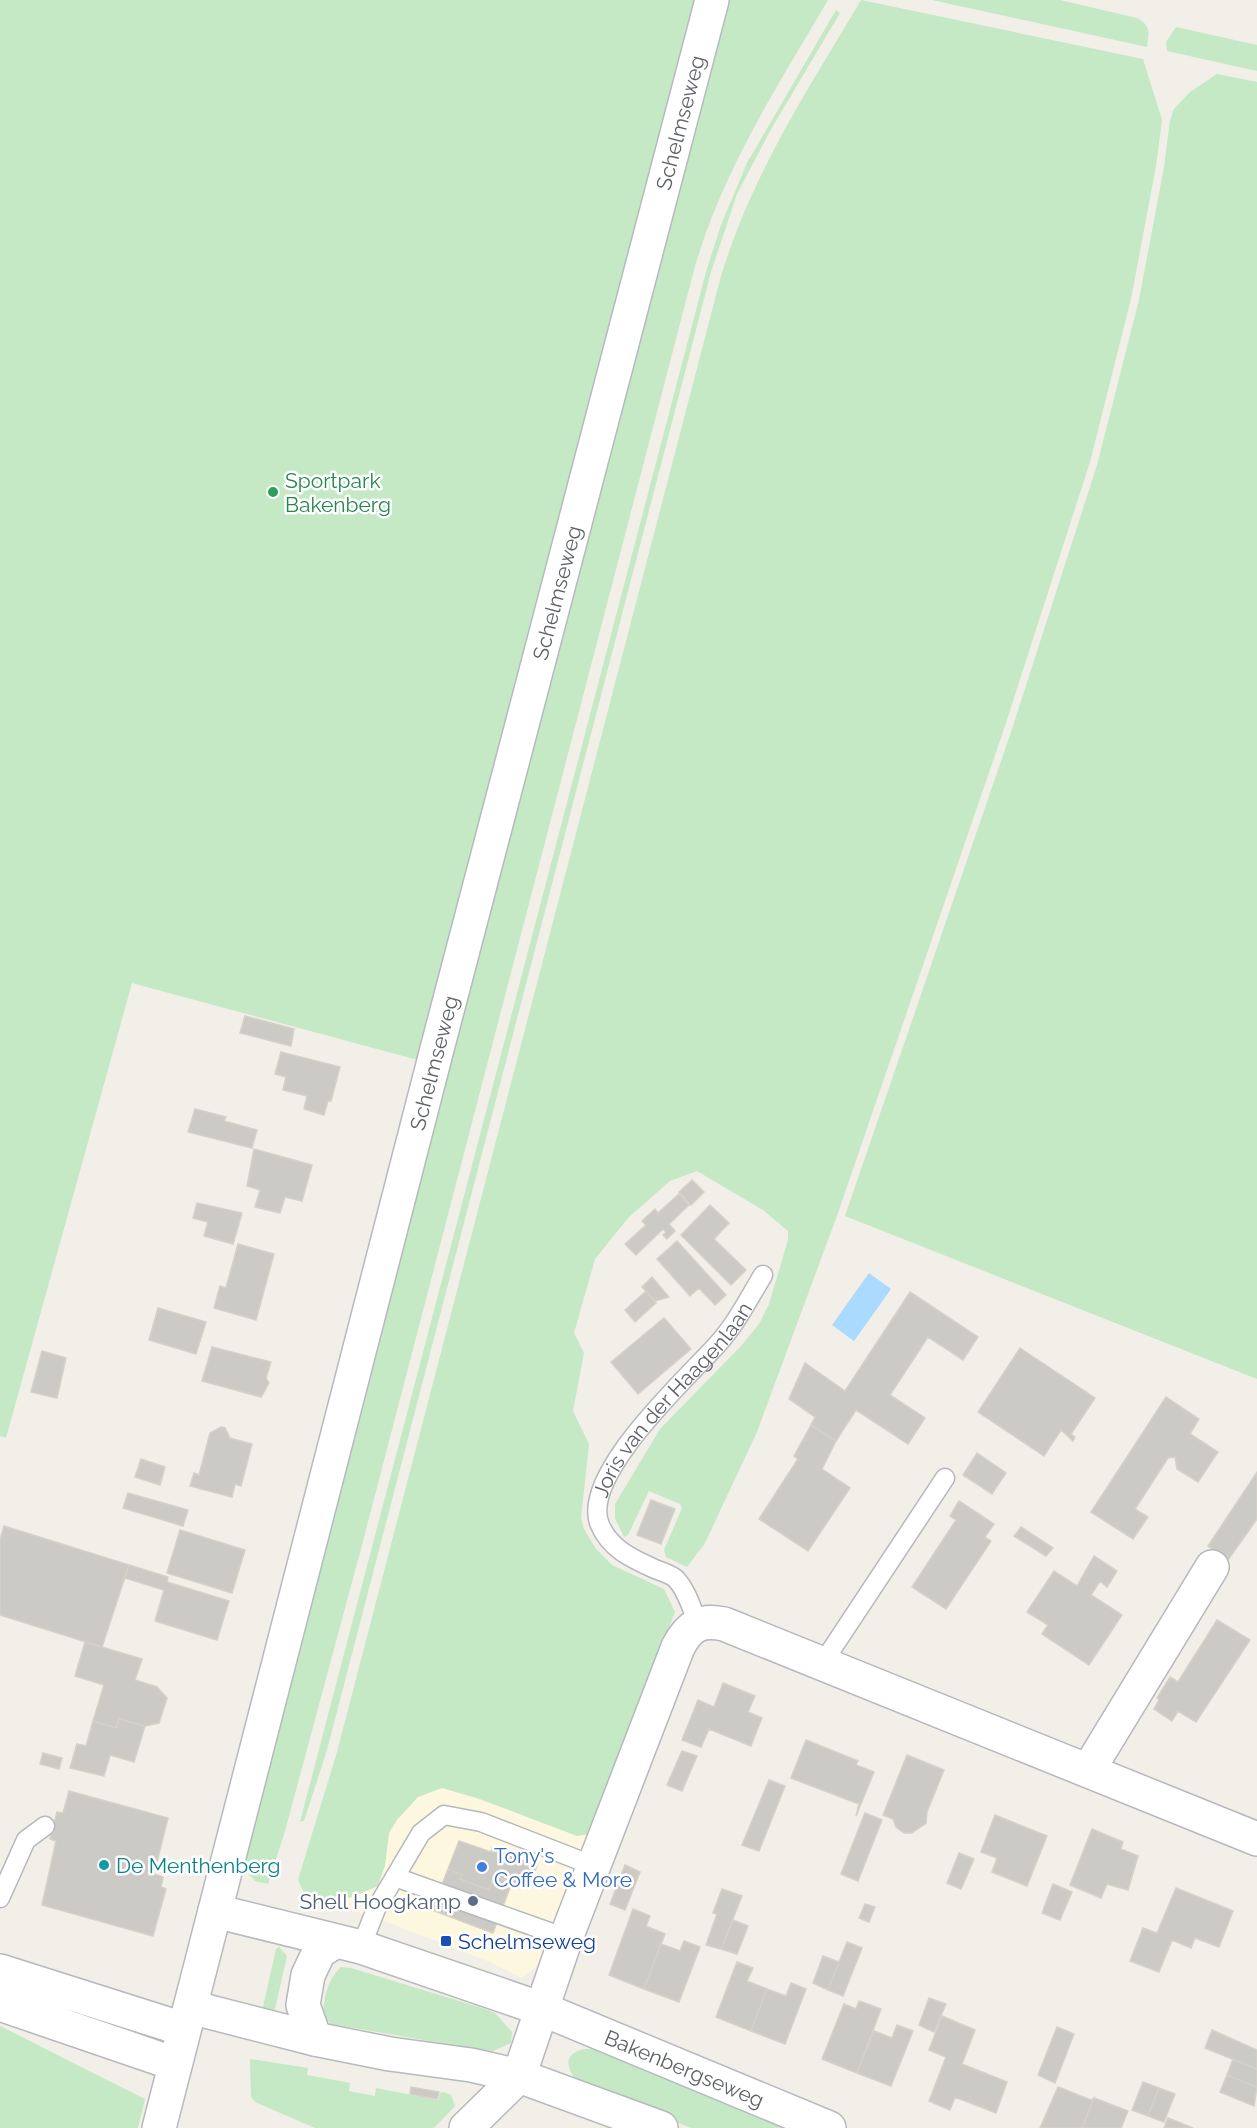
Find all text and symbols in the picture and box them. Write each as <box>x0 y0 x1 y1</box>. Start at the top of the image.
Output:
street label: Schelmseweg <box>650 53 709 193</box>
place label: Sportpark Bakenberg <box>285 468 391 517</box>
marker: Sportpark Bakenberg <box>266 485 280 499</box>
street label: Schelmseweg <box>527 523 586 663</box>
street label: Schelmseweg <box>404 993 463 1133</box>
street label: Joris van der Haagenlaan <box>587 1297 757 1500</box>
place label: Tony's Coffee & More <box>494 1843 632 1892</box>
place label: De Menthenberg <box>116 1853 281 1878</box>
marker: De Menthenberg <box>97 1858 111 1872</box>
marker: Tony's Coffee & More <box>475 1860 489 1874</box>
place label: Shell Hoogkamp <box>299 1889 461 1914</box>
marker: Shell Hoogkamp <box>466 1894 480 1908</box>
place label: Schelmseweg <box>458 1929 596 1954</box>
marker: Schelmseweg <box>439 1934 453 1948</box>
street label: Bakenbergseweg <box>601 2024 768 2112</box>

